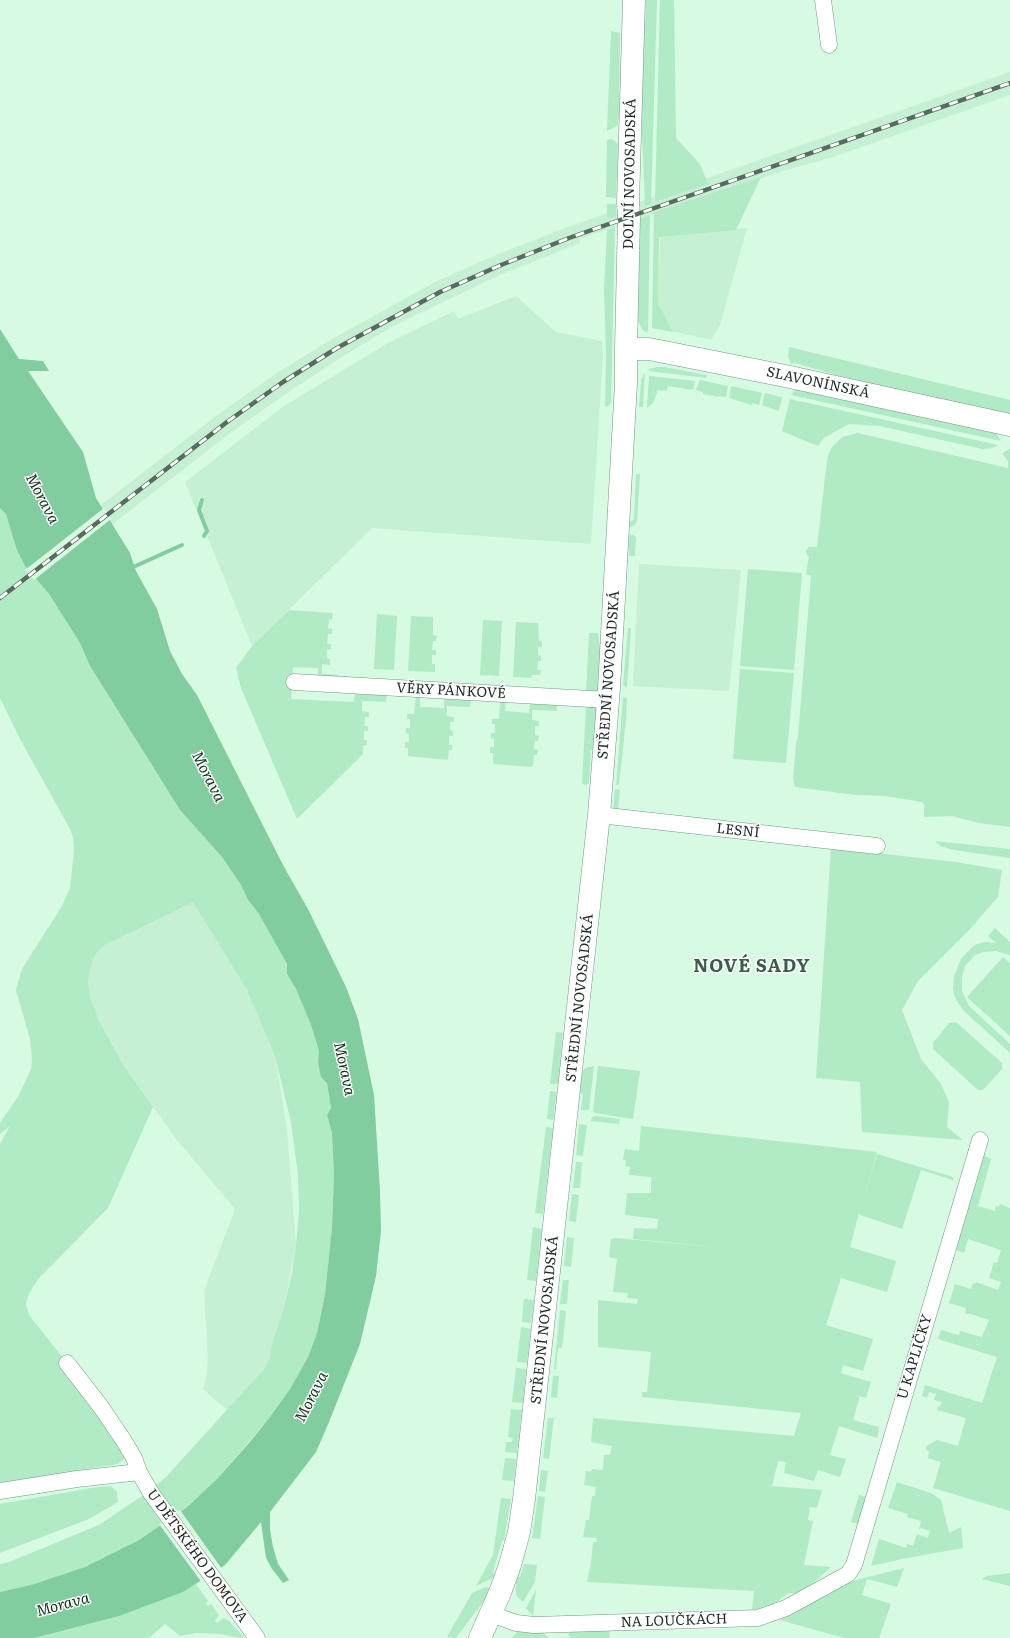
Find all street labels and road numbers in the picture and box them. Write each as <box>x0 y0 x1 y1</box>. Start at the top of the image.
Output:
street label: DOLNÍ NOVOSADSKÁ <box>620 98 640 250</box>
street label: SLAVONÍNSKÁ <box>765 364 871 402</box>
street label: STŘEDNÍ NOVOSADSKÁ <box>595 590 623 760</box>
street label: VĚRY PÁNKOVÉ <box>396 680 506 702</box>
street label: LESNÍ <box>715 820 761 842</box>
street label: STŘEDNÍ NOVOSADSKÁ <box>563 913 597 1083</box>
street label: STŘEDNÍ NOVOSADSKÁ <box>528 1235 562 1405</box>
street label: U KAPLIČKY <box>894 1312 936 1402</box>
street label: U DĚTSKÉHO DOMOVA <box>143 1486 251 1626</box>
street label: NA LOUČKÁCH <box>620 1611 728 1631</box>

